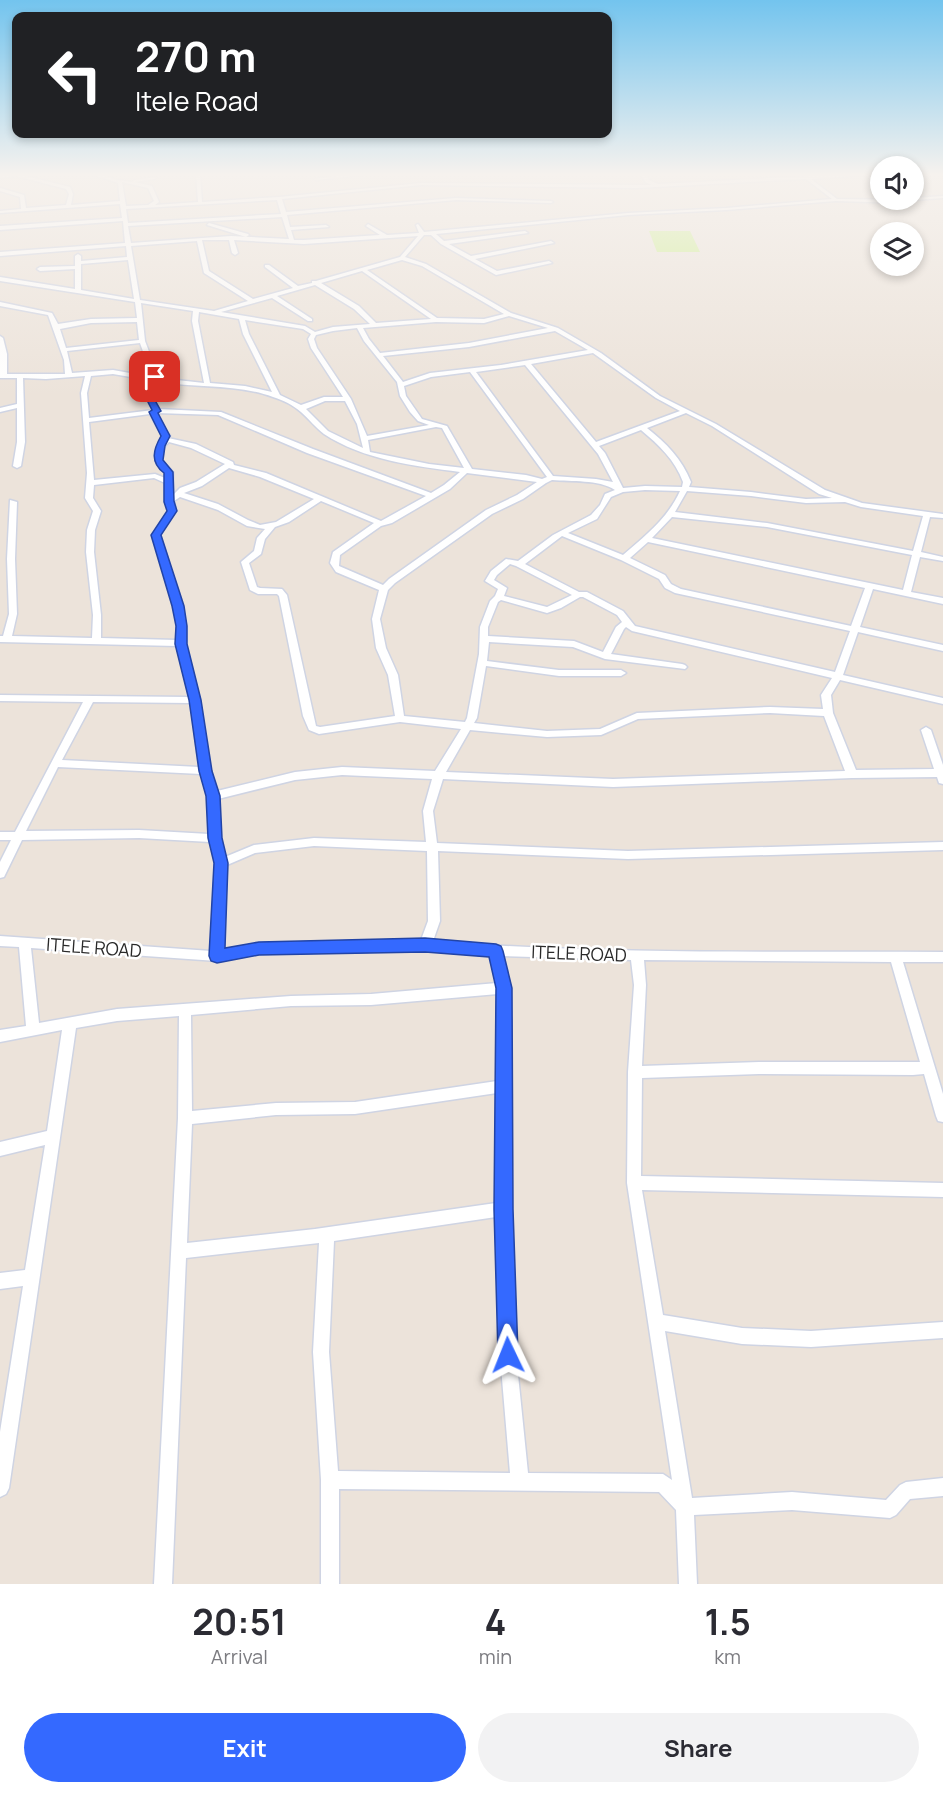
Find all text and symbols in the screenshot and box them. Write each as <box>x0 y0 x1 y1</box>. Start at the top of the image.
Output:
text: 270 m <box>135 27 256 85</box>
icon: left <box>36 36 114 114</box>
text: Itele Road <box>135 82 259 119</box>
map controls <box>870 156 924 276</box>
button: sound <box>870 156 924 210</box>
button: layers <box>870 222 924 276</box>
pin <box>129 351 180 402</box>
icon: arrive <box>138 360 171 393</box>
street label: ITELE ROAD <box>45 932 143 962</box>
street label: ITELE ROAD <box>531 939 627 967</box>
position arrow <box>476 1323 540 1387</box>
text: 20:51 <box>192 1597 287 1646</box>
text: 4 <box>485 1597 506 1646</box>
text: 1.5 <box>704 1597 751 1646</box>
text: Arrival <box>211 1643 268 1670</box>
text: min <box>479 1643 512 1670</box>
text: km <box>714 1643 741 1670</box>
button: Exit <box>24 1713 466 1782</box>
button: Share <box>478 1713 919 1782</box>

